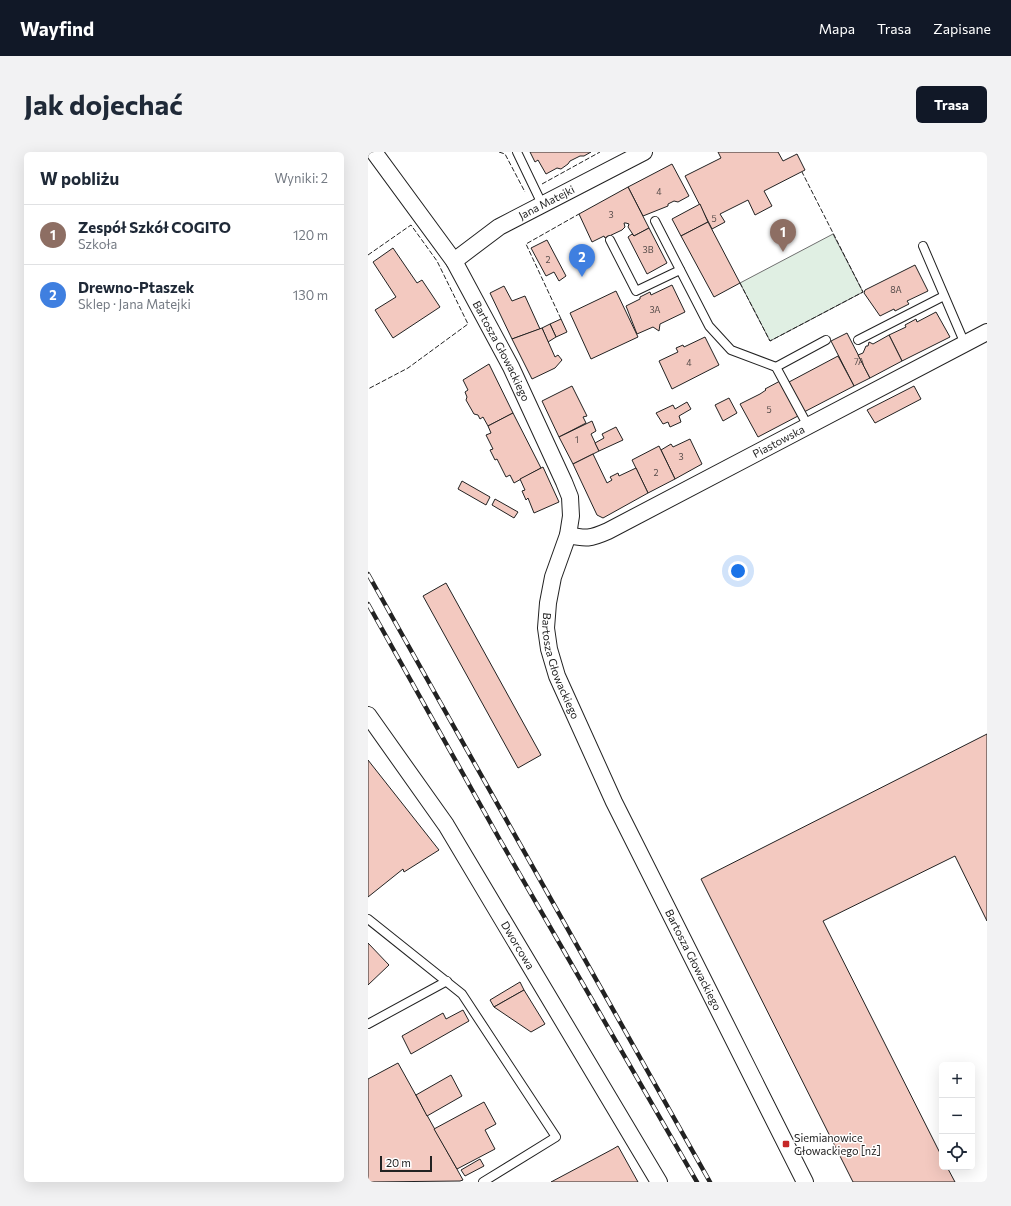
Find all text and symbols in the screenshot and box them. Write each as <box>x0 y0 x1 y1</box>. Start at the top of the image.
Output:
text: Wayfind <box>20 17 94 40</box>
text: Mapa <box>819 20 855 37</box>
text: Trasa <box>877 20 911 37</box>
text: Zapisane <box>933 20 991 37</box>
button: Trasa <box>916 86 987 123</box>
text: Jak dojechać <box>24 87 183 121</box>
text: W pobliżu <box>40 168 119 189</box>
text: Wyniki: 2 <box>274 170 328 186</box>
street label: Jana Matejki <box>516 182 577 223</box>
house number: 4 <box>656 186 662 197</box>
house number: 3 <box>608 209 614 220</box>
house number: 5 <box>711 213 717 224</box>
text: Zespół Szkół COGITO <box>78 218 231 236</box>
pin: 1 <box>770 219 796 252</box>
text: 1 <box>50 227 56 243</box>
text: 120 m <box>293 227 328 243</box>
text: Szkoła <box>78 236 117 252</box>
pin: 2 <box>569 244 595 277</box>
house number: 3B <box>643 244 654 255</box>
house number: 2 <box>546 254 551 265</box>
text: Drewno-Ptaszek <box>78 278 194 296</box>
house number: 8A <box>890 284 902 295</box>
text: 2 <box>49 287 57 303</box>
text: 130 m <box>293 287 328 303</box>
text: Sklep · Jana Matejki <box>78 296 191 312</box>
street label: Bartosza Głowackiego <box>471 298 533 404</box>
house number: 3A <box>649 304 661 315</box>
house number: 7A <box>854 356 864 367</box>
house number: 4 <box>686 357 692 368</box>
house number: 5 <box>766 404 772 415</box>
street label: Piastowska <box>750 422 807 460</box>
house number: 1 <box>575 434 579 445</box>
house number: 3 <box>678 451 684 462</box>
house number: 2 <box>654 467 659 478</box>
your location <box>728 561 748 581</box>
street label: Bartosza Głowackiego <box>540 612 583 721</box>
street label: Bartosza Głowackiego <box>663 907 725 1013</box>
street label: Dworcowa <box>499 919 538 972</box>
map controls <box>939 1062 975 1170</box>
button: + <box>939 1062 975 1098</box>
button: − <box>939 1098 975 1134</box>
place label: Siemianowice Głowackiego [nż] <box>794 1131 881 1157</box>
button: locate <box>939 1134 975 1170</box>
marker: Siemianowice Głowackiego [nż] <box>781 1139 791 1149</box>
scale bar <box>380 1154 432 1173</box>
text: 20 m <box>386 1156 411 1169</box>

